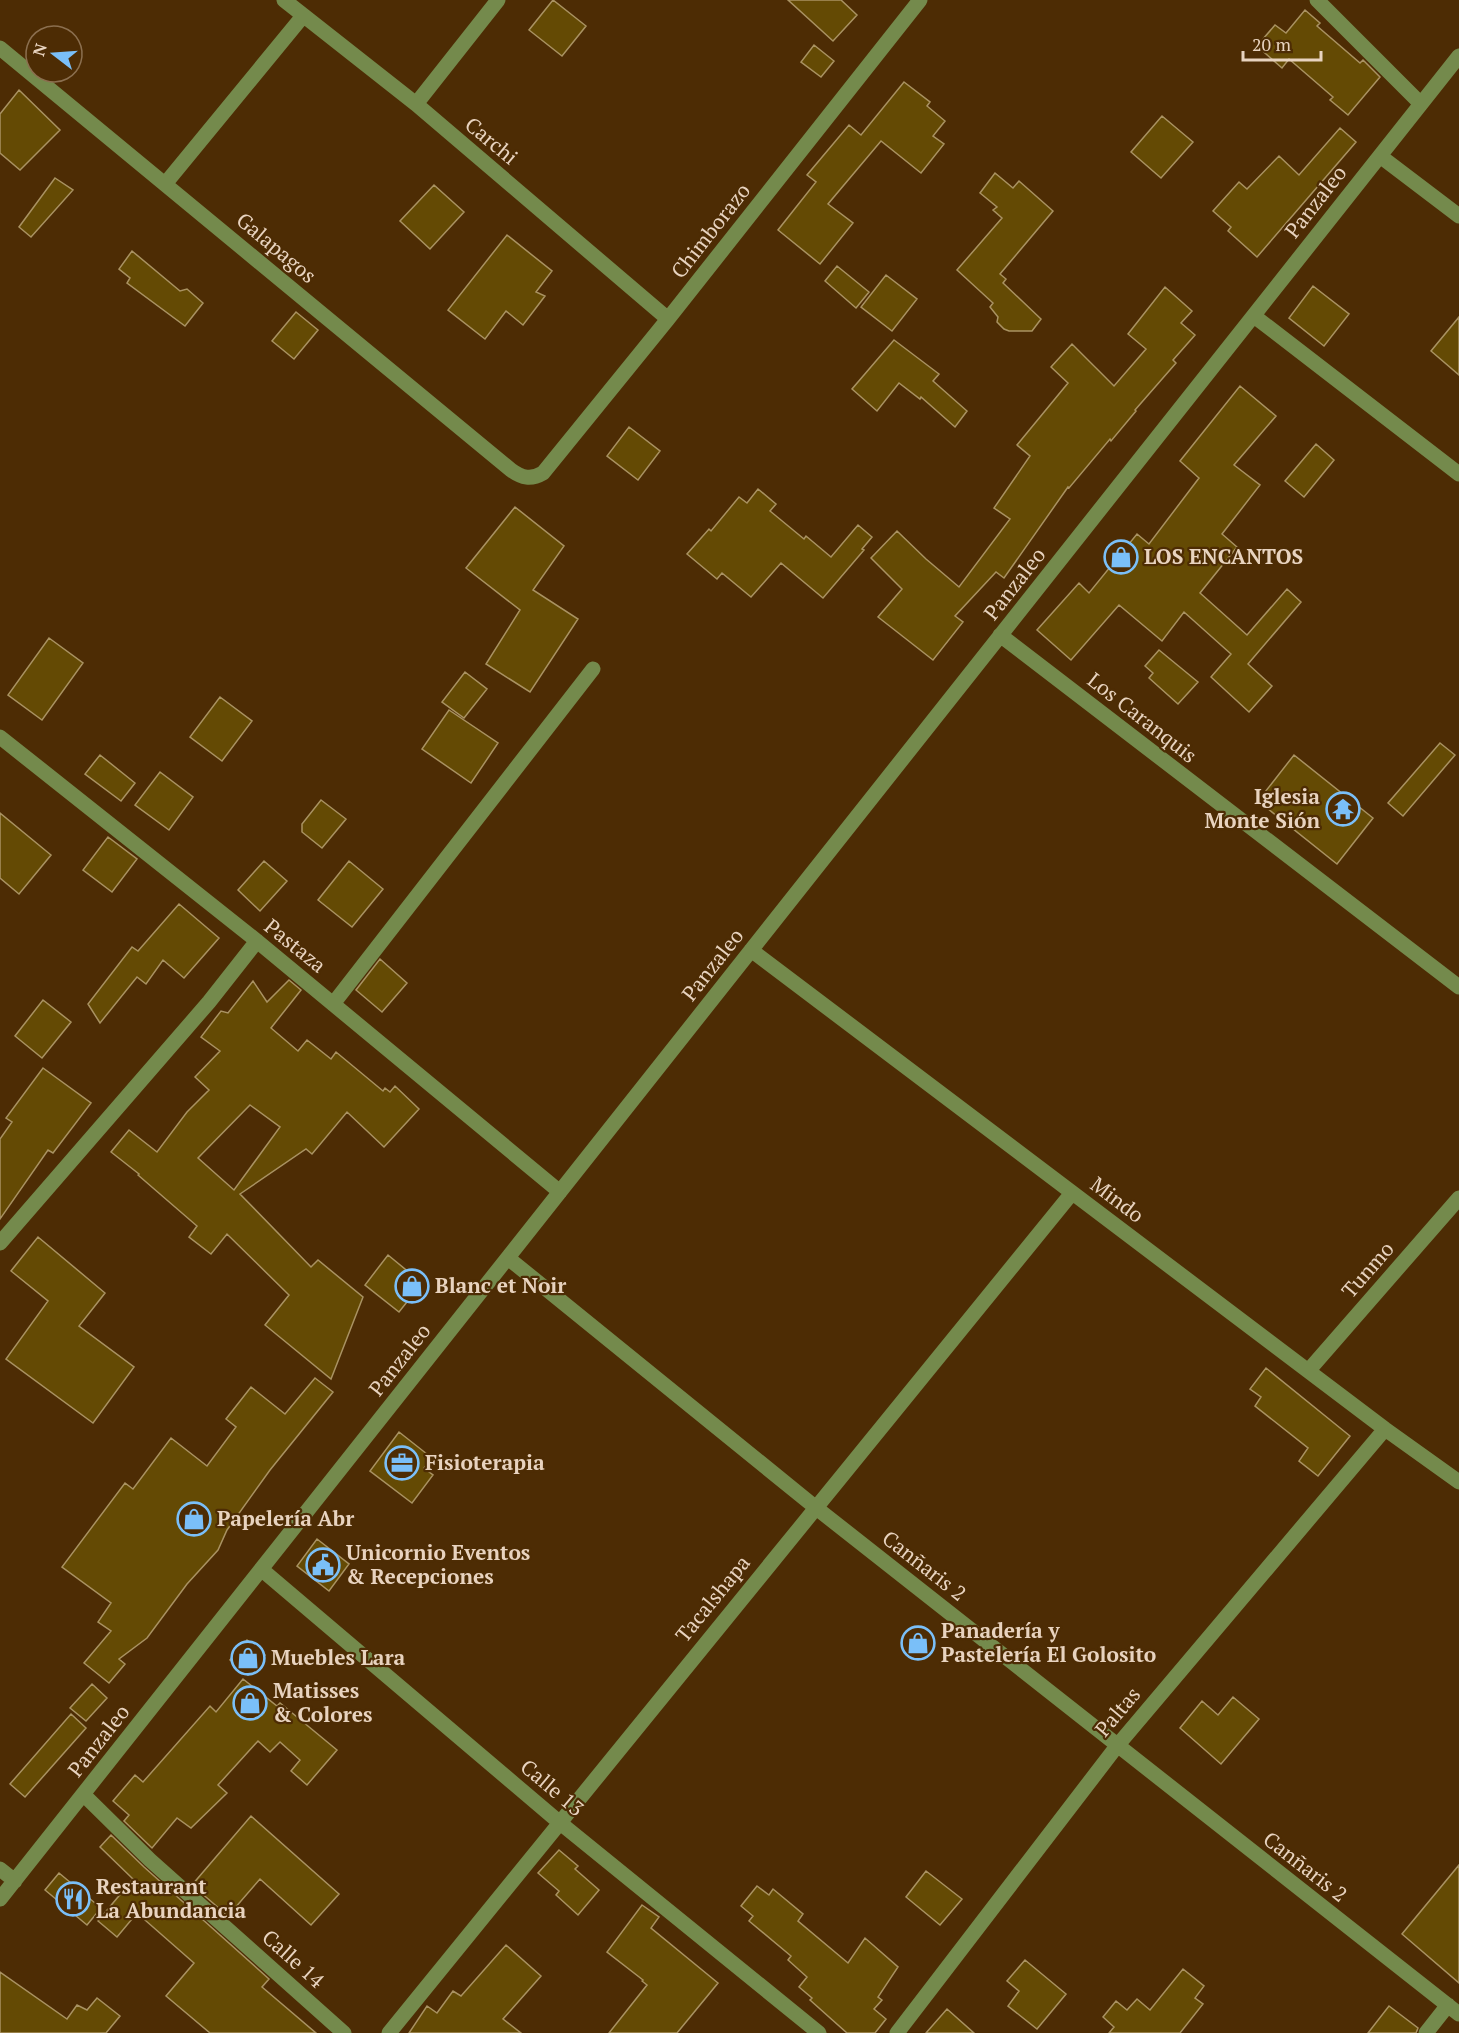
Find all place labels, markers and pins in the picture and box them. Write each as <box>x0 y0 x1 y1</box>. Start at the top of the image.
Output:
shop icon: LOS ENCANTOS <box>1103 539 1139 575</box>
place label: LOS ENCANTOS <box>1144 542 1303 570</box>
place label: Iglesia Monte Sión <box>1204 782 1320 834</box>
temple icon: Iglesia Monte Sión <box>1325 791 1361 827</box>
shop icon: Blanc et Noir <box>394 1268 430 1304</box>
place label: Blanc et Noir <box>435 1271 566 1299</box>
office icon: Fisioterapia <box>384 1445 420 1481</box>
place label: Fisioterapia <box>425 1448 545 1476</box>
shop icon: Papelería Abr <box>176 1501 212 1537</box>
place label: Papelería Abr <box>217 1504 354 1532</box>
place label: Unicornio Eventos & Recepciones <box>346 1538 530 1590</box>
public building icon: Unicornio Eventos & Recepciones <box>305 1547 341 1583</box>
place label: Panadería y Pastelería El Golosito <box>941 1616 1156 1668</box>
shop icon: Panadería y Pastelería El Golosito <box>900 1625 936 1661</box>
shop icon: Muebles Lara <box>230 1640 266 1676</box>
place label: Muebles Lara <box>271 1643 406 1671</box>
place label: Matisses & Colores <box>273 1676 372 1728</box>
shop icon: Matisses & Colores <box>232 1685 268 1721</box>
place label: Restaurant La Abundancia <box>96 1872 247 1924</box>
restaurant icon: Restaurant La Abundancia <box>55 1881 91 1917</box>

